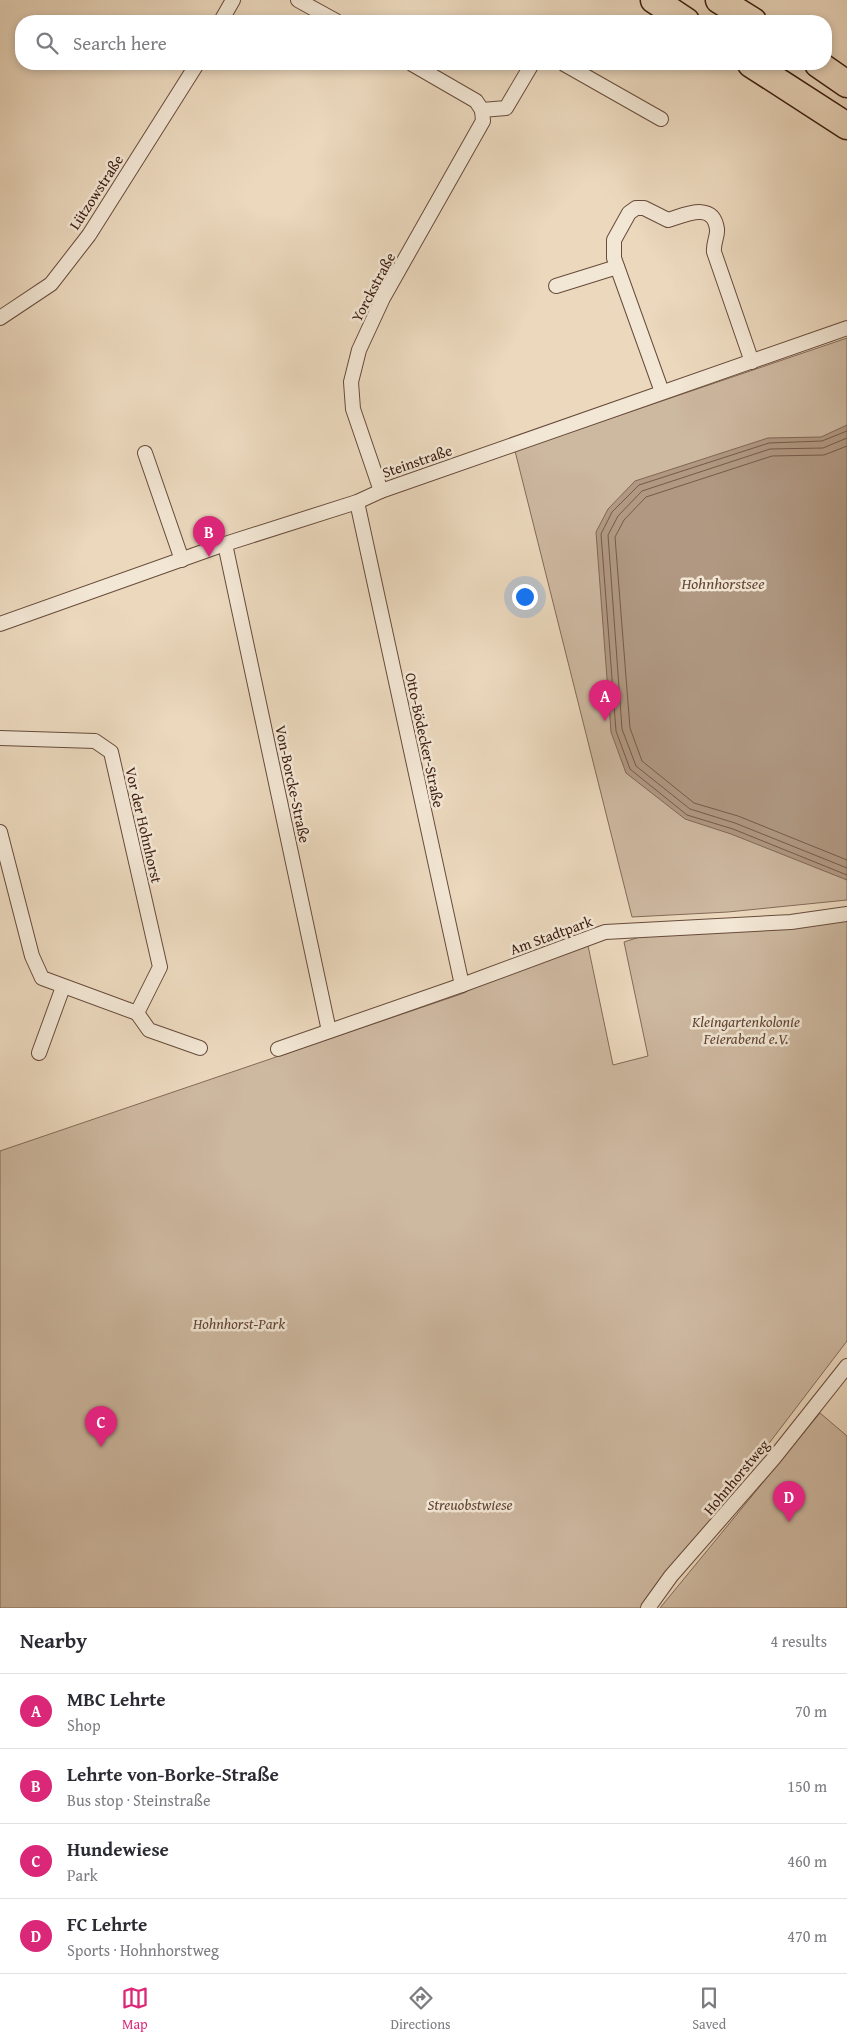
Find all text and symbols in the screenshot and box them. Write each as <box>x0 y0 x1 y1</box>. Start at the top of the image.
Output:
search box <box>15 15 832 70</box>
icon: search <box>33 29 61 57</box>
text: Search here <box>73 29 167 57</box>
street label: Lützowstraße <box>64 150 128 234</box>
street label: Yorckstraße <box>346 249 400 325</box>
street label: Steinstraße <box>379 439 455 483</box>
pin: B <box>193 516 225 557</box>
water label: Hohnhorstsee <box>680 571 765 595</box>
your location <box>512 584 538 610</box>
street label: Otto-Bödecker-Straße <box>400 671 450 809</box>
pin: A <box>589 680 621 721</box>
street label: Von-Borcke-Straße <box>270 723 316 845</box>
street label: Vor der Hohnhorst <box>120 765 168 886</box>
street label: Am Stadtpark <box>507 910 596 960</box>
park label: Kleingartenkolonie Feierabend e.V. <box>691 1011 800 1049</box>
park label: Hohnhorst-Park <box>192 1313 285 1334</box>
pin: C <box>85 1406 117 1447</box>
street label: Hohnhorstweg <box>698 1434 774 1519</box>
pin: D <box>773 1481 805 1522</box>
park label: Streuobstwiese <box>427 1494 513 1515</box>
text: Nearby <box>20 1625 87 1656</box>
text: 4 results <box>770 1629 827 1653</box>
text: MBC Lehrte <box>67 1685 166 1713</box>
text: A <box>31 1699 41 1723</box>
text: 70 m <box>795 1699 827 1723</box>
text: Shop <box>67 1713 101 1737</box>
text: Lehrte von-Borke-Straße <box>67 1760 279 1788</box>
text: B <box>31 1774 41 1798</box>
text: 150 m <box>787 1774 827 1798</box>
text: Bus stop · Steinstraße <box>67 1788 210 1812</box>
text: Hundewiese <box>67 1835 169 1863</box>
text: C <box>31 1849 41 1873</box>
text: 460 m <box>787 1849 827 1873</box>
text: Park <box>67 1863 98 1887</box>
text: FC Lehrte <box>67 1910 147 1938</box>
text: D <box>31 1924 41 1948</box>
text: 470 m <box>787 1924 827 1948</box>
text: Sports · Hohnhorstweg <box>67 1938 219 1962</box>
tab: Map <box>121 1984 149 2034</box>
tab: Directions <box>390 1984 451 2034</box>
tab: Saved <box>692 1984 726 2034</box>

